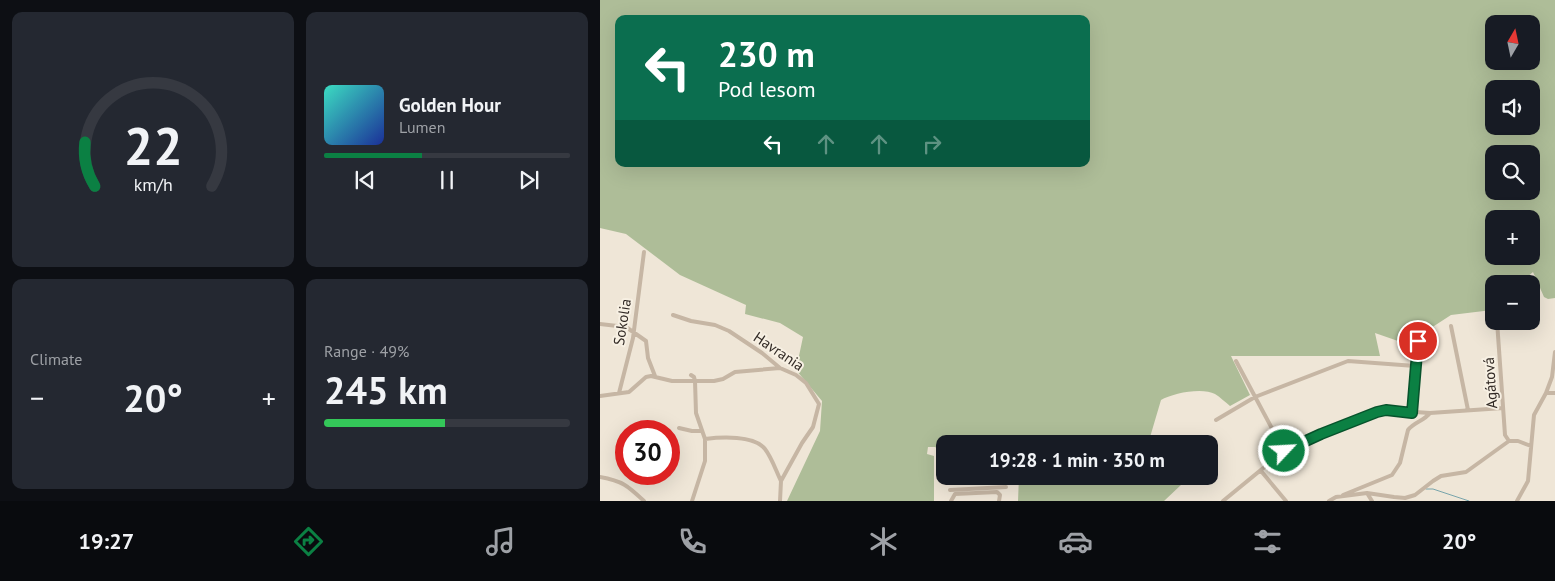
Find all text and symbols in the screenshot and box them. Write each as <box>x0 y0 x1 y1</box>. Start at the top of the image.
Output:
north arrow <box>1485 15 1540 70</box>
map controls <box>1485 15 1540 330</box>
text: 230 m <box>718 31 815 77</box>
icon: left <box>635 35 700 100</box>
text: Pod lesom <box>718 75 816 103</box>
button: sound <box>1485 80 1540 135</box>
text: Golden Hour <box>399 93 501 117</box>
text: 22 <box>124 112 182 179</box>
text: Lumen <box>399 117 445 137</box>
icon: left <box>759 130 787 158</box>
icon: ahead <box>812 130 840 158</box>
icon: ahead <box>865 130 893 158</box>
icon: right <box>918 130 946 158</box>
button: search <box>1485 145 1540 200</box>
icon: previous <box>351 166 379 194</box>
icon: pause <box>433 166 461 194</box>
icon: next <box>515 166 543 194</box>
text: km/h <box>133 173 173 196</box>
button: + <box>1485 210 1540 265</box>
button: − <box>1485 275 1540 330</box>
street label: Sokolia <box>609 297 635 347</box>
pin <box>1397 320 1439 362</box>
street label: Havrania <box>750 327 808 375</box>
icon: arrive <box>1404 327 1432 355</box>
text: Range · 49% <box>324 341 409 361</box>
text: Climate <box>30 349 82 369</box>
street label: Agátová <box>1479 357 1501 409</box>
text: 245 km <box>324 365 448 414</box>
text: 20° <box>123 373 183 422</box>
text: − <box>30 379 44 416</box>
text: + <box>262 379 276 416</box>
speed limit sign: 30 <box>615 420 680 485</box>
position arrow <box>1257 424 1309 476</box>
text: 19:28 · 1 min · 350 m <box>989 448 1165 472</box>
icon: directions <box>291 524 326 559</box>
icon: music <box>483 524 518 559</box>
icon: phone <box>675 524 710 559</box>
icon: climate <box>866 524 901 559</box>
icon: car <box>1058 524 1093 559</box>
icon: filters <box>1250 524 1285 559</box>
text: 19:27 <box>78 527 134 555</box>
text: 20° <box>1442 527 1476 555</box>

